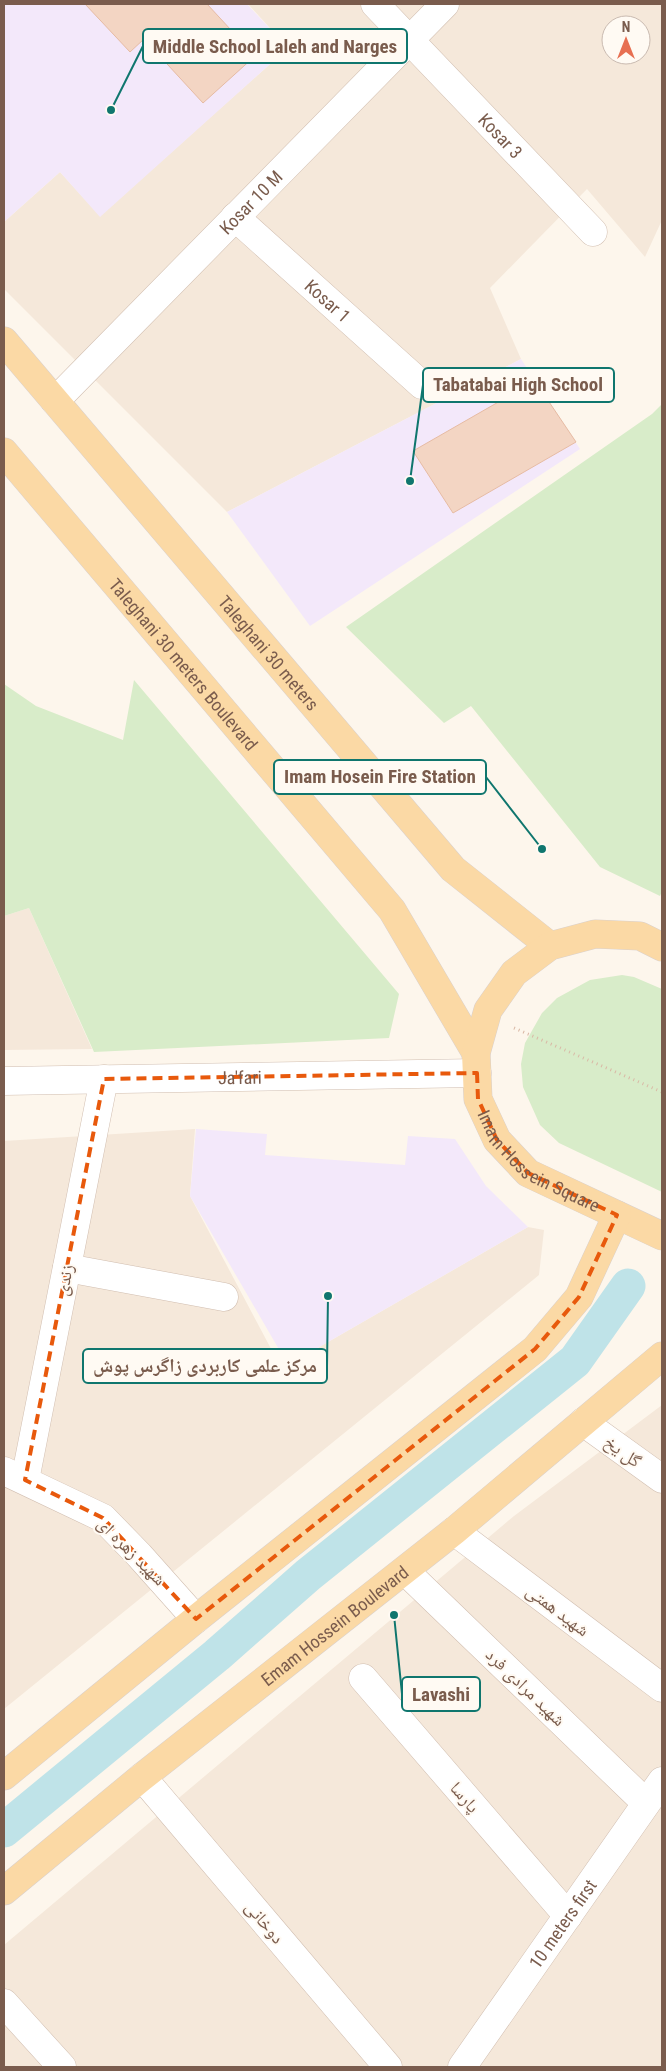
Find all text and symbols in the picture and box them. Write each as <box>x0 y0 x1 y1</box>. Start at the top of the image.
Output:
north arrow <box>601 15 651 65</box>
text: N <box>622 19 630 35</box>
callout: Middle School Laleh and Narges <box>143 29 407 63</box>
text: Middle School Laleh and Narges <box>153 35 397 58</box>
street label: Kosar 3 <box>475 109 527 162</box>
street label: Kosar 10 M <box>215 166 286 238</box>
street label: Kosar 1 <box>301 275 355 326</box>
callout: Tabatabai High School <box>423 368 614 402</box>
text: Tabatabai High School <box>433 373 603 396</box>
street label: Taleghani 30 meters Boulevard <box>105 574 262 754</box>
street label: Taleghani 30 meters <box>214 591 324 714</box>
callout: Imam Hosein Fire Station <box>274 760 486 794</box>
text: Imam Hosein Fire Station <box>284 765 476 788</box>
street label: Ja'fari <box>218 1066 262 1088</box>
street label: Imam Hossein Square <box>474 1106 603 1216</box>
street label: زندی <box>51 1262 78 1298</box>
callout: مرکز علمی کاربردی زاگرس پوش <box>83 1349 327 1383</box>
text: مرکز علمی کاربردی زاگرس پوش <box>93 1354 317 1377</box>
street label: گل یخ <box>599 1431 646 1473</box>
street label: شهید زهره ای <box>93 1512 171 1590</box>
street label: Emam Hossein Boulevard <box>257 1561 412 1690</box>
street label: شهید همتی <box>522 1580 594 1641</box>
street label: شهید مرادی فرد <box>481 1644 570 1731</box>
callout: Lavashi <box>402 1677 480 1711</box>
text: Lavashi <box>412 1683 470 1706</box>
street label: پارسا <box>445 1777 484 1817</box>
street label: 10 meters first <box>524 1875 601 1972</box>
street label: دوخانی <box>240 1896 289 1948</box>

